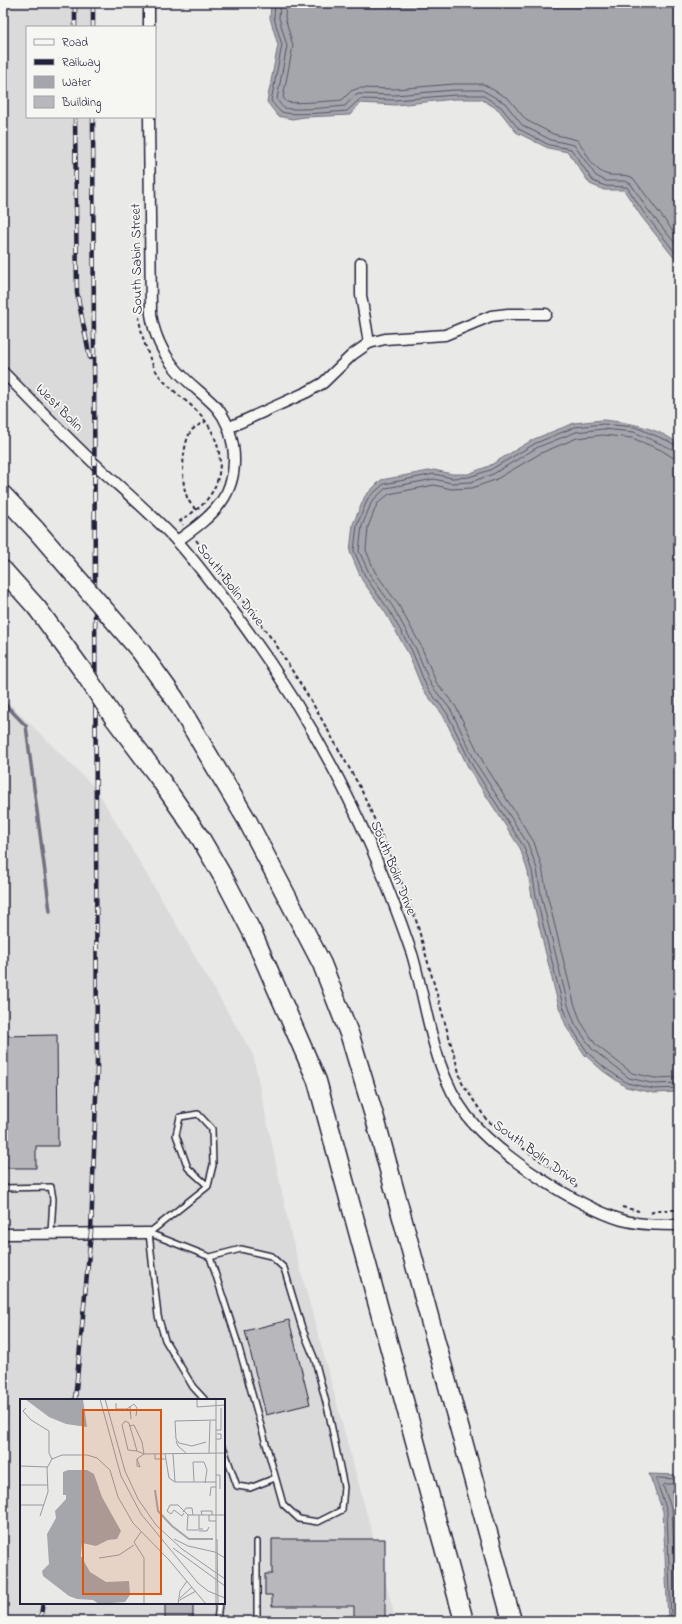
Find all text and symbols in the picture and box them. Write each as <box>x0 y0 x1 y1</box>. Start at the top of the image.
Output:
legend <box>26 26 156 118</box>
text: Road <box>62 34 88 52</box>
text: Railway <box>62 54 101 73</box>
text: Water <box>62 74 91 92</box>
text: Building <box>61 94 101 113</box>
street label: South Sabin Street <box>126 203 148 315</box>
street label: West Bolin <box>30 379 88 437</box>
street label: South Bolin Drive <box>191 539 269 631</box>
street label: South Bolin Drive <box>365 818 422 919</box>
street label: South Bolin Drive <box>488 1115 582 1191</box>
inset map <box>20 1399 225 1604</box>

